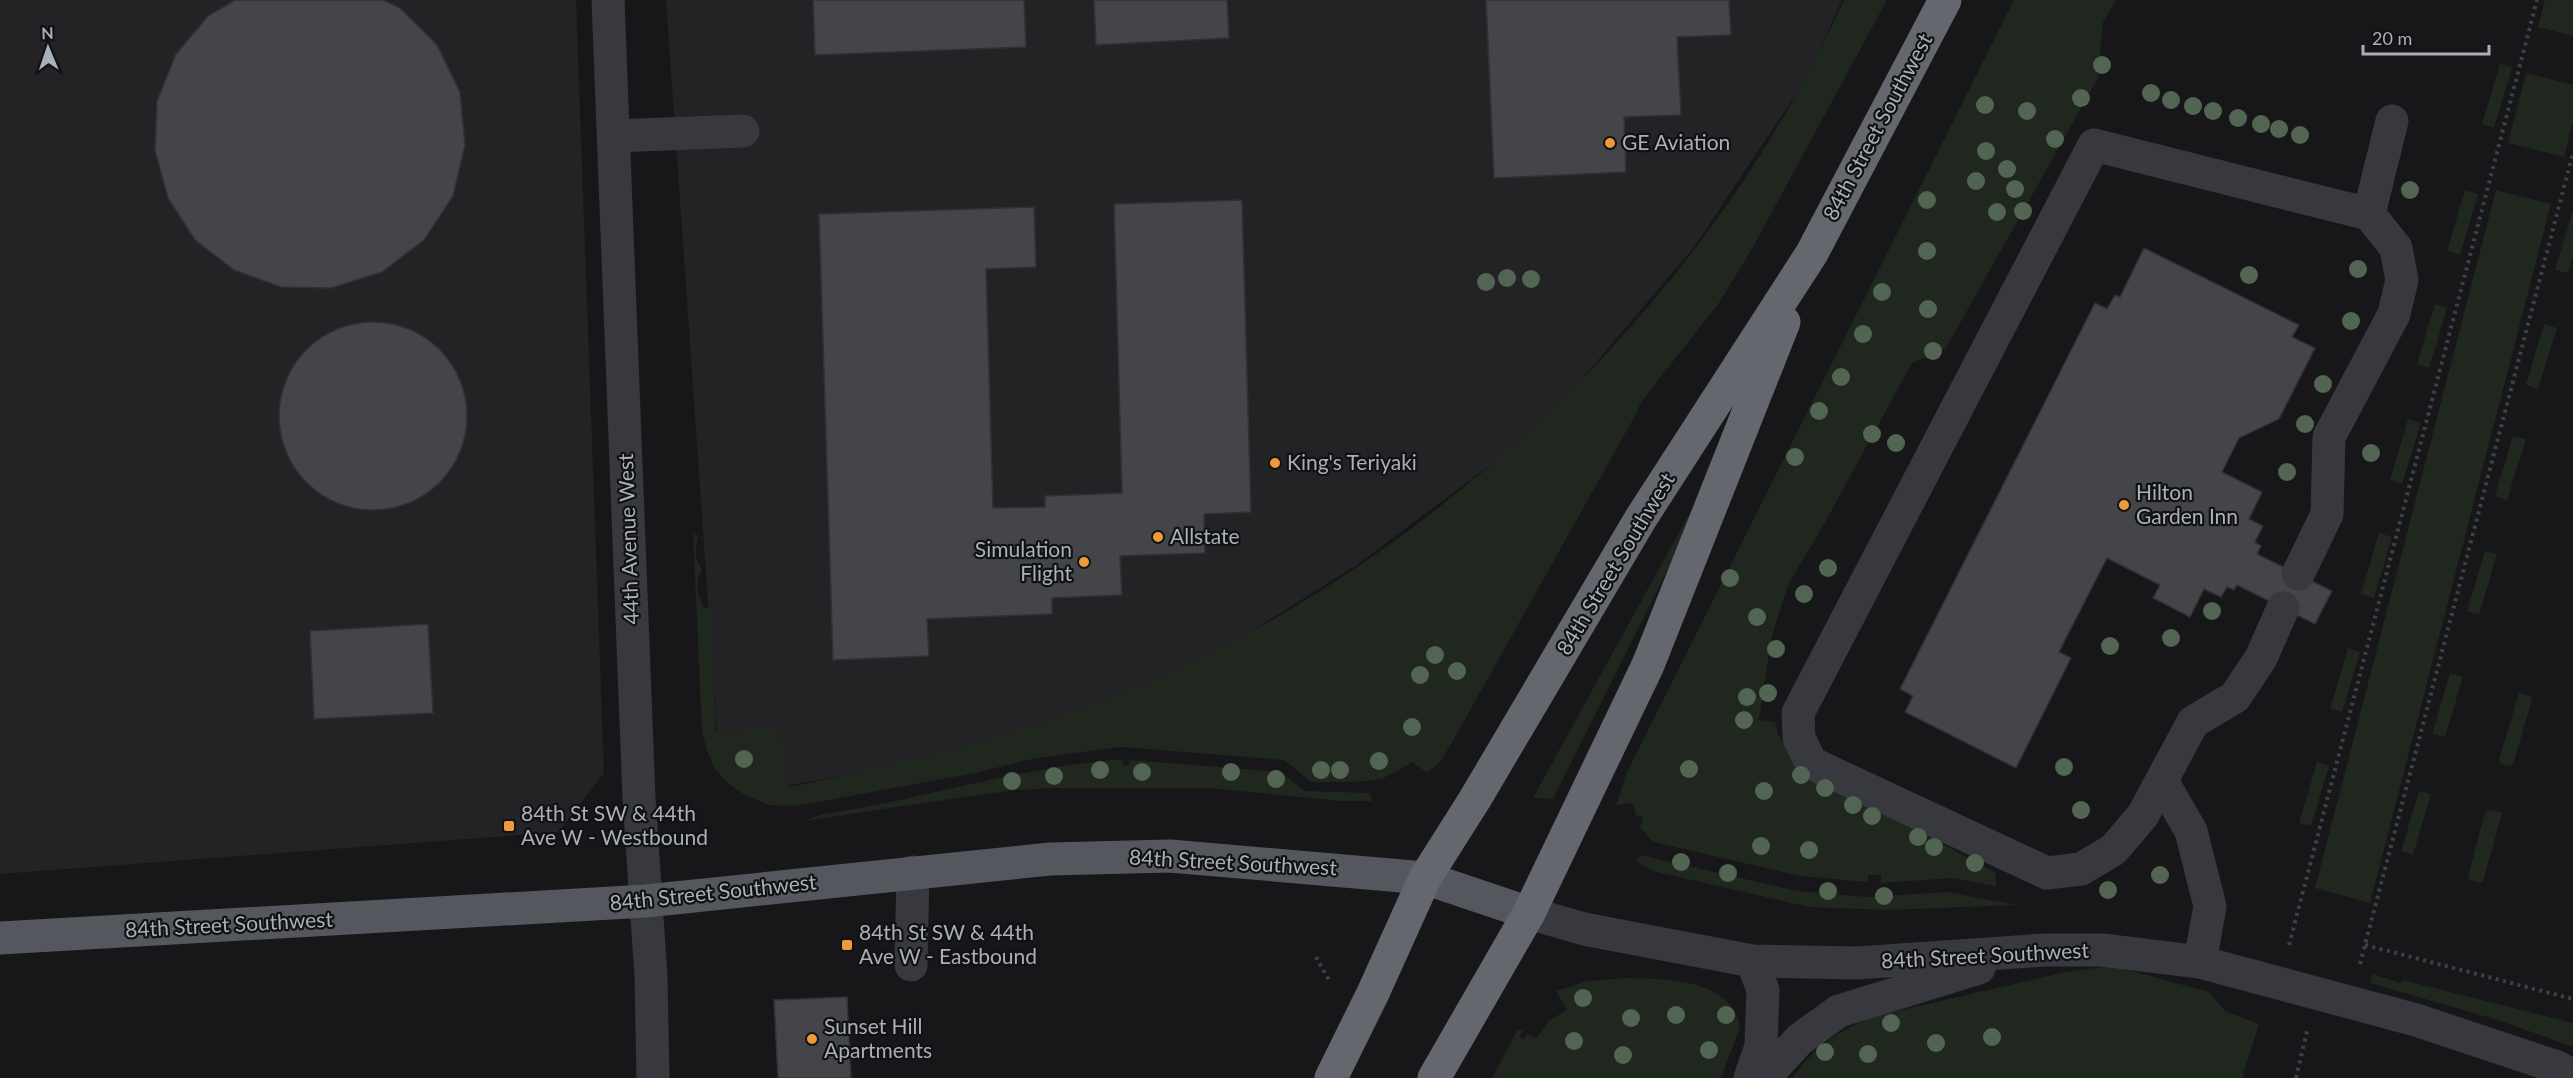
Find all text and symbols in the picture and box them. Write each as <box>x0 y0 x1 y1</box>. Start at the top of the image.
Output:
north arrow <box>18 18 78 78</box>
scale bar <box>2363 18 2489 56</box>
text: N <box>41 23 54 42</box>
text: 20 m <box>2372 27 2412 49</box>
street label: 84th Street Southwest <box>1817 28 1937 224</box>
place label: GE Aviation <box>1622 129 1730 154</box>
marker: GE Aviation <box>1603 136 1617 150</box>
place label: King's Teriyaki <box>1287 449 1417 474</box>
street label: 44th Avenue West <box>612 453 643 625</box>
marker: King's Teriyaki <box>1268 456 1282 470</box>
street label: 84th Street Southwest <box>1550 467 1679 659</box>
place label: Hilton Garden Inn <box>2136 479 2238 528</box>
marker: Hilton Garden Inn <box>2117 498 2131 512</box>
place label: Allstate <box>1170 523 1240 548</box>
marker: Allstate <box>1151 530 1165 544</box>
place label: Simulation Flight <box>975 536 1072 585</box>
marker: Simulation Flight <box>1077 555 1091 569</box>
place label: 84th St SW & 44th Ave W - Westbound <box>521 800 708 849</box>
marker: 84th St SW & 44th Ave W - Westbound <box>502 819 516 833</box>
street label: 84th Street Southwest <box>1129 844 1338 879</box>
street label: 84th Street Southwest <box>608 868 818 915</box>
street label: 84th Street Southwest <box>124 906 334 941</box>
place label: 84th St SW & 44th Ave W - Eastbound <box>859 919 1037 968</box>
street label: 84th Street Southwest <box>1880 937 2090 972</box>
marker: 84th St SW & 44th Ave W - Eastbound <box>840 938 854 952</box>
place label: Sunset Hill Apartments <box>824 1013 932 1062</box>
marker: Sunset Hill Apartments <box>805 1032 819 1046</box>

